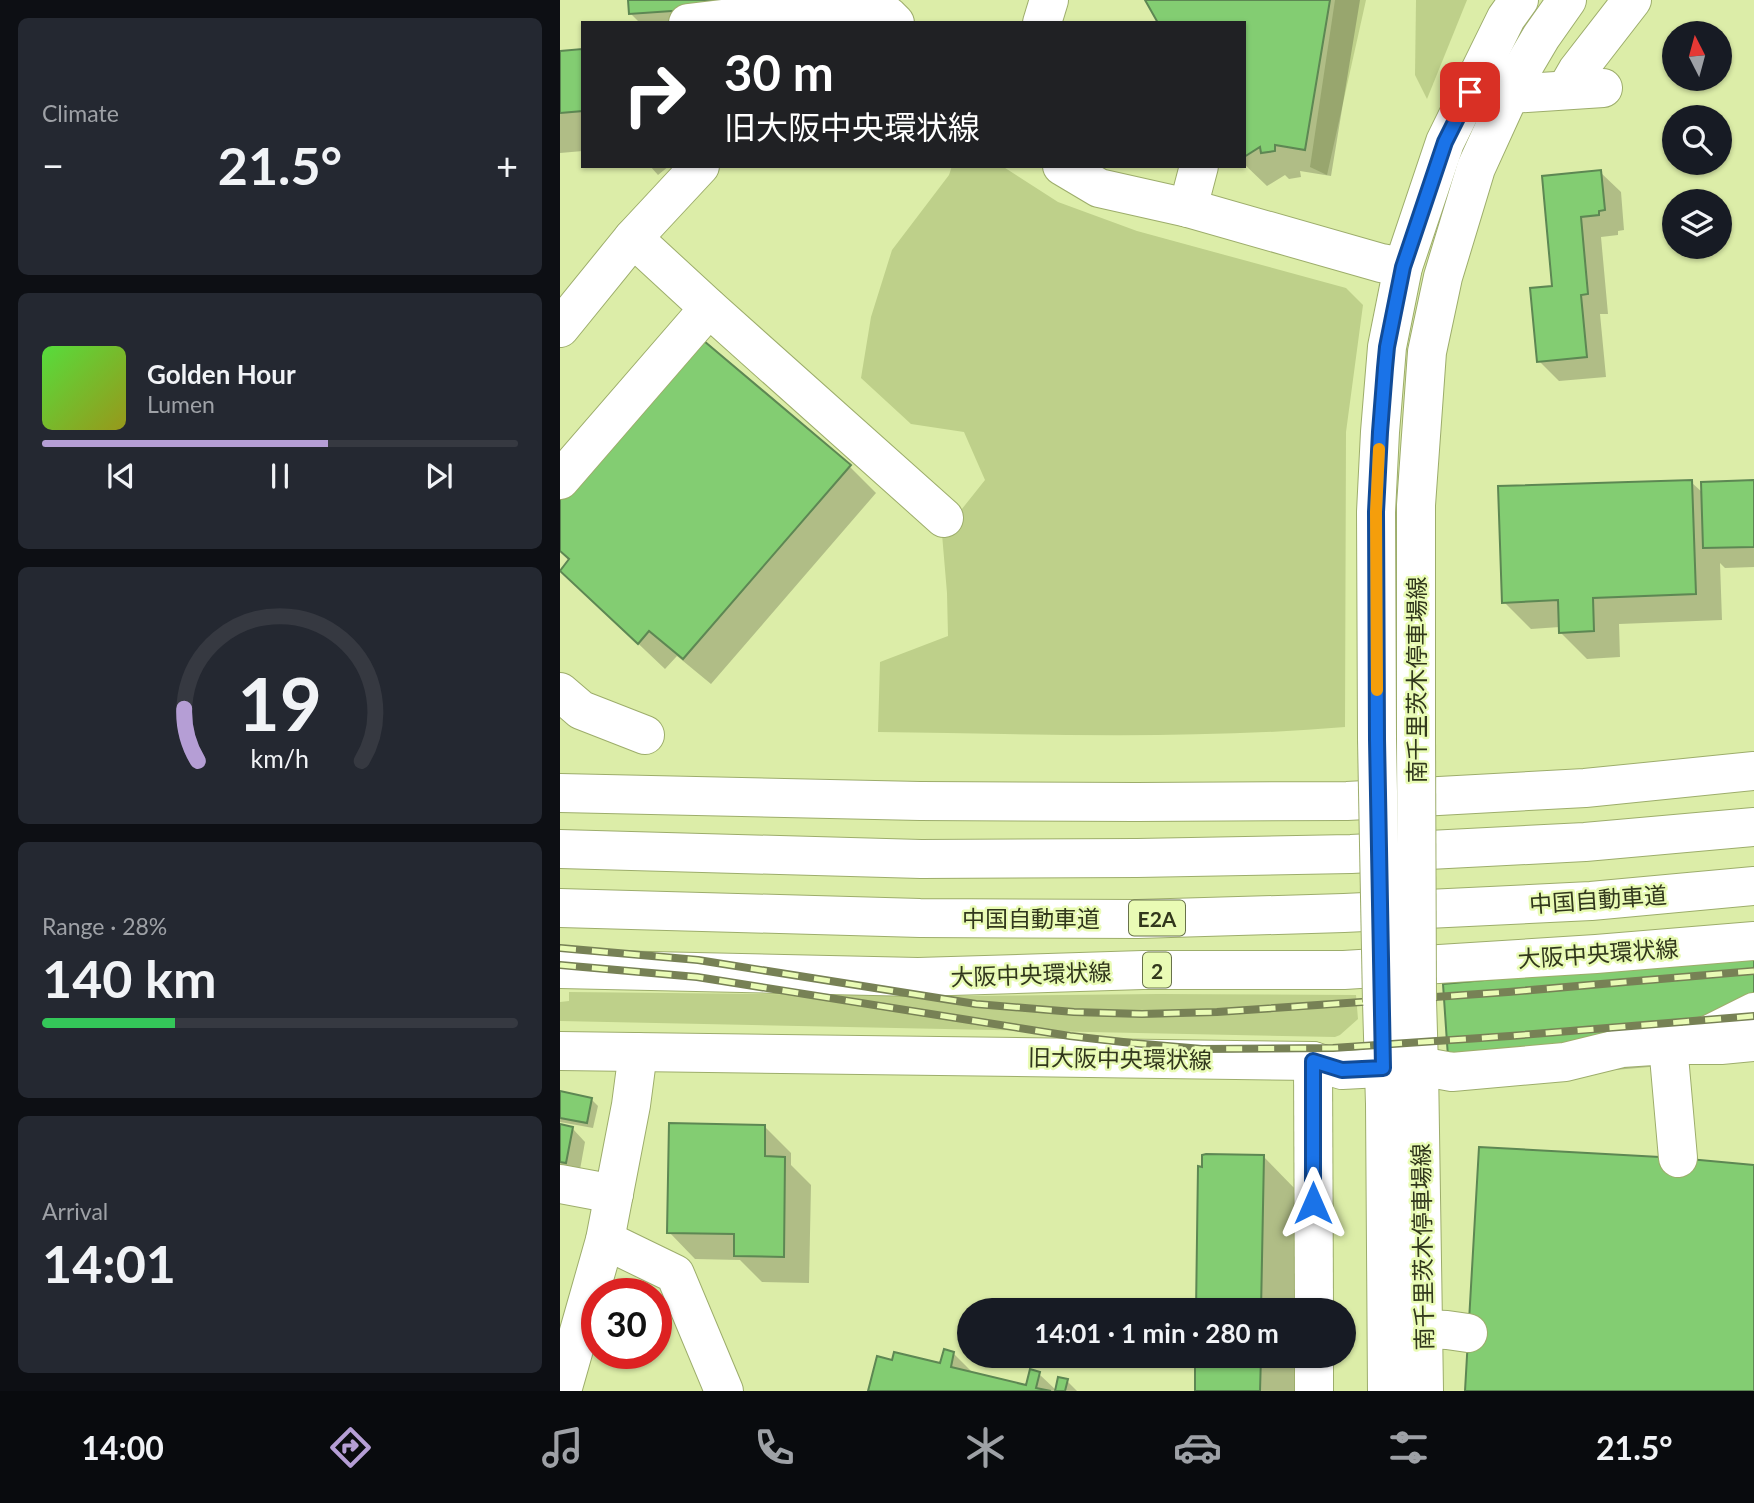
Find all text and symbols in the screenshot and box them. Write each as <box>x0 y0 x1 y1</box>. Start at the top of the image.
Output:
north arrow <box>1662 21 1732 91</box>
map controls <box>1662 21 1732 259</box>
text: 30 m <box>724 43 834 101</box>
icon: right <box>609 49 700 140</box>
pin <box>1440 62 1500 122</box>
icon: arrive <box>1451 73 1489 111</box>
text: Climate <box>42 99 119 127</box>
button: search <box>1662 105 1732 175</box>
text: 旧大阪中央環状線 <box>724 107 980 146</box>
text: 21.5° <box>218 134 342 196</box>
text: − <box>42 142 64 188</box>
text: + <box>496 142 518 188</box>
button: layers <box>1662 189 1732 259</box>
text: Golden Hour <box>147 358 296 390</box>
text: Lumen <box>147 390 215 418</box>
icon: previous <box>102 457 140 495</box>
icon: pause <box>261 457 299 495</box>
icon: next <box>420 457 458 495</box>
street label: 南千里茨木停車場線 <box>1402 577 1430 784</box>
text: 19 <box>238 660 322 748</box>
text: km/h <box>251 743 309 773</box>
street label: 中国自動車道 <box>1528 880 1668 918</box>
road number: E2A <box>1129 900 1185 936</box>
street label: 中国自動車道 <box>962 904 1100 932</box>
text: Range · 28% <box>42 912 167 940</box>
street label: 大阪中央環状線 <box>1517 933 1679 973</box>
text: 140 km <box>42 947 216 1009</box>
road number: 2 <box>1143 953 1171 988</box>
street label: 大阪中央環状線 <box>950 957 1112 991</box>
street label: 旧大阪中央環状線 <box>1028 1042 1212 1074</box>
street label: 南千里茨木停車場線 <box>1406 1143 1438 1351</box>
position arrow <box>1276 1166 1350 1240</box>
text: Arrival <box>42 1197 108 1225</box>
text: 14:01 <box>42 1232 176 1294</box>
speed limit sign: 30 <box>581 1278 672 1369</box>
text: 14:01 · 1 min · 280 m <box>1034 1317 1279 1349</box>
icon: directions <box>326 1423 375 1472</box>
icon: music <box>538 1423 587 1472</box>
icon: phone <box>750 1423 799 1472</box>
icon: climate <box>961 1423 1010 1472</box>
icon: car <box>1173 1423 1222 1472</box>
icon: filters <box>1384 1423 1433 1472</box>
text: 14:00 <box>81 1428 164 1467</box>
text: 21.5° <box>1596 1428 1673 1467</box>

